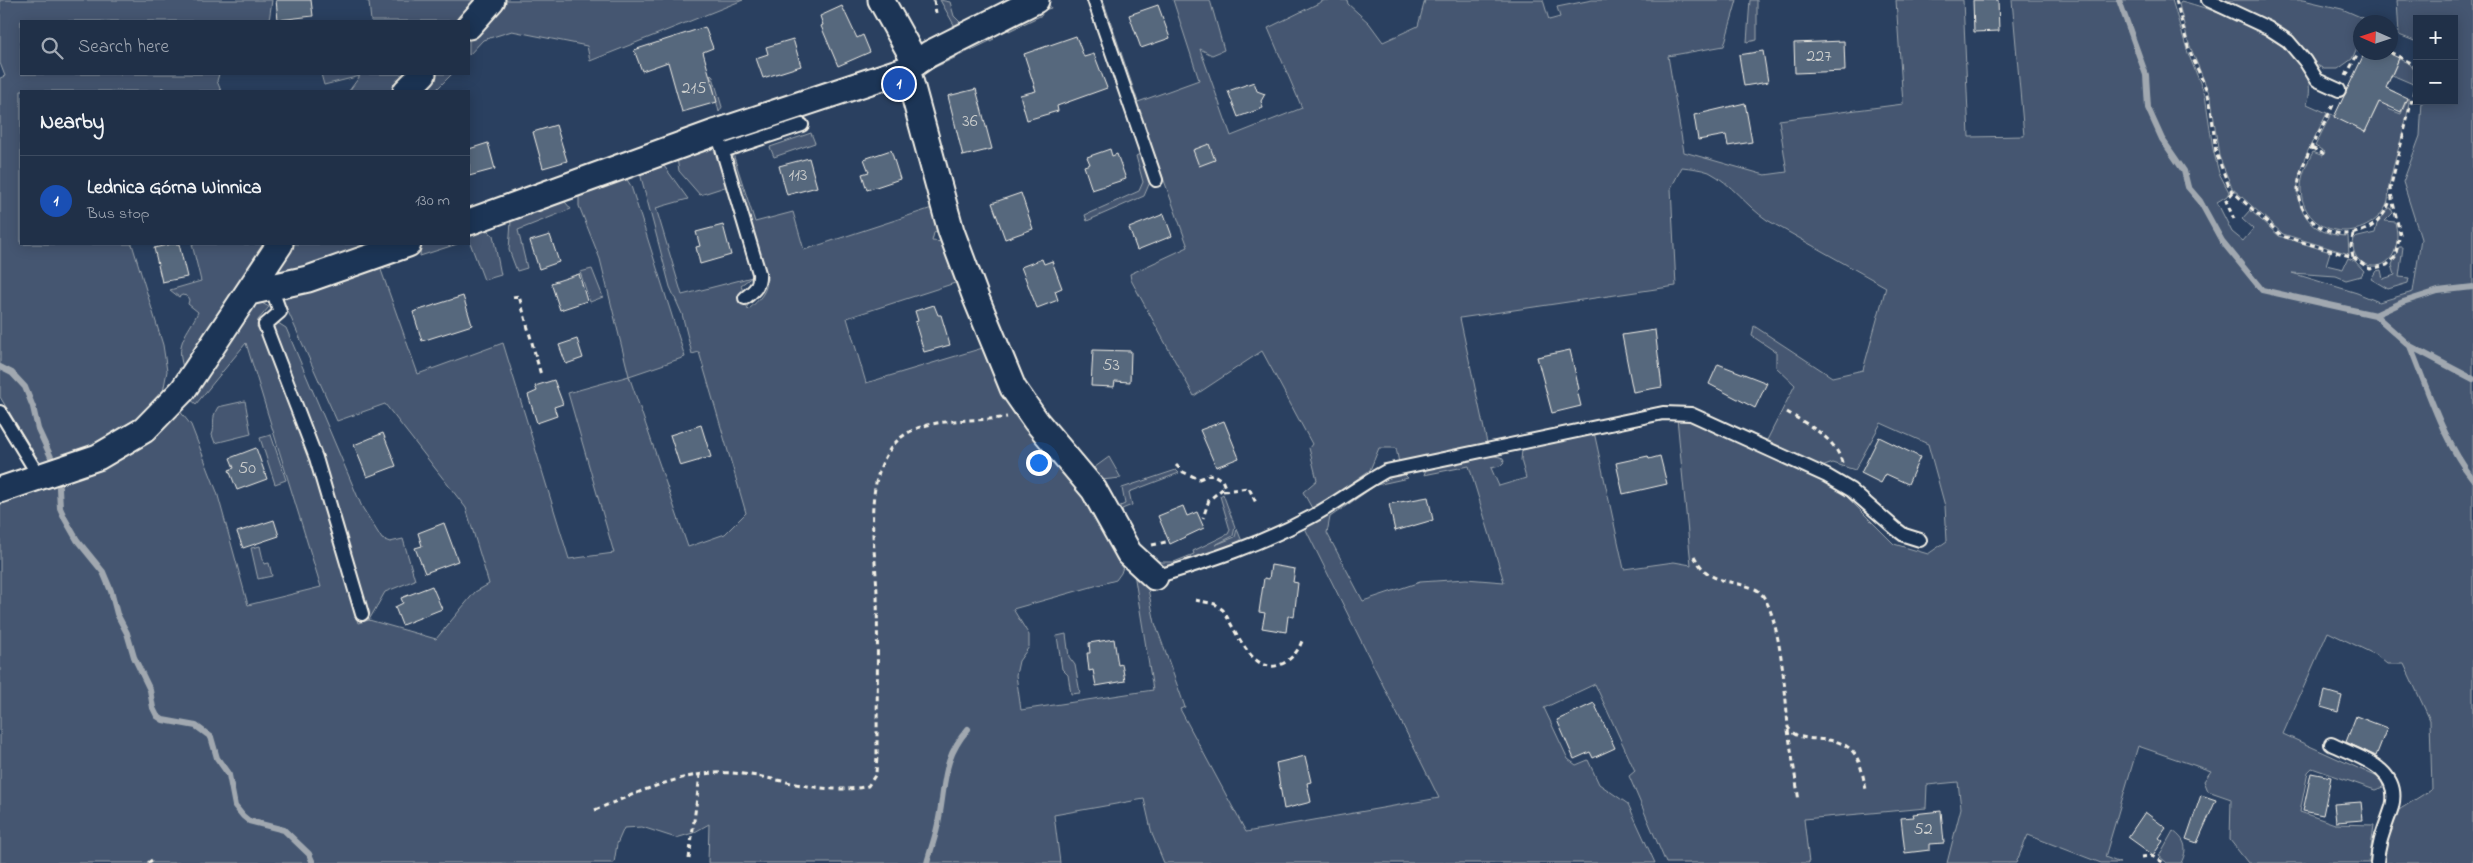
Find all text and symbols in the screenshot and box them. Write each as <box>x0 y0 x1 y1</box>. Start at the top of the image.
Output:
north arrow <box>2353 15 2398 60</box>
map controls <box>2413 15 2458 105</box>
button: + <box>2413 15 2458 60</box>
search box <box>20 20 470 75</box>
icon: search <box>38 34 66 62</box>
text: Search here <box>78 34 169 61</box>
house number: 227 <box>1806 44 1832 70</box>
button: − <box>2413 60 2458 105</box>
pin: 1 <box>883 65 915 103</box>
house number: 215 <box>682 76 706 102</box>
text: Nearby <box>40 108 104 138</box>
house number: 36 <box>962 109 978 135</box>
house number: 113 <box>789 163 807 189</box>
text: Lednica Górna Winnica <box>87 175 261 202</box>
text: 1 <box>53 189 59 213</box>
text: 130 m <box>415 189 450 213</box>
text: Bus stop <box>87 202 150 226</box>
house number: 53 <box>1102 353 1120 379</box>
your location <box>1026 450 1052 476</box>
house number: 50 <box>238 456 256 482</box>
house number: 52 <box>1913 817 1933 843</box>

